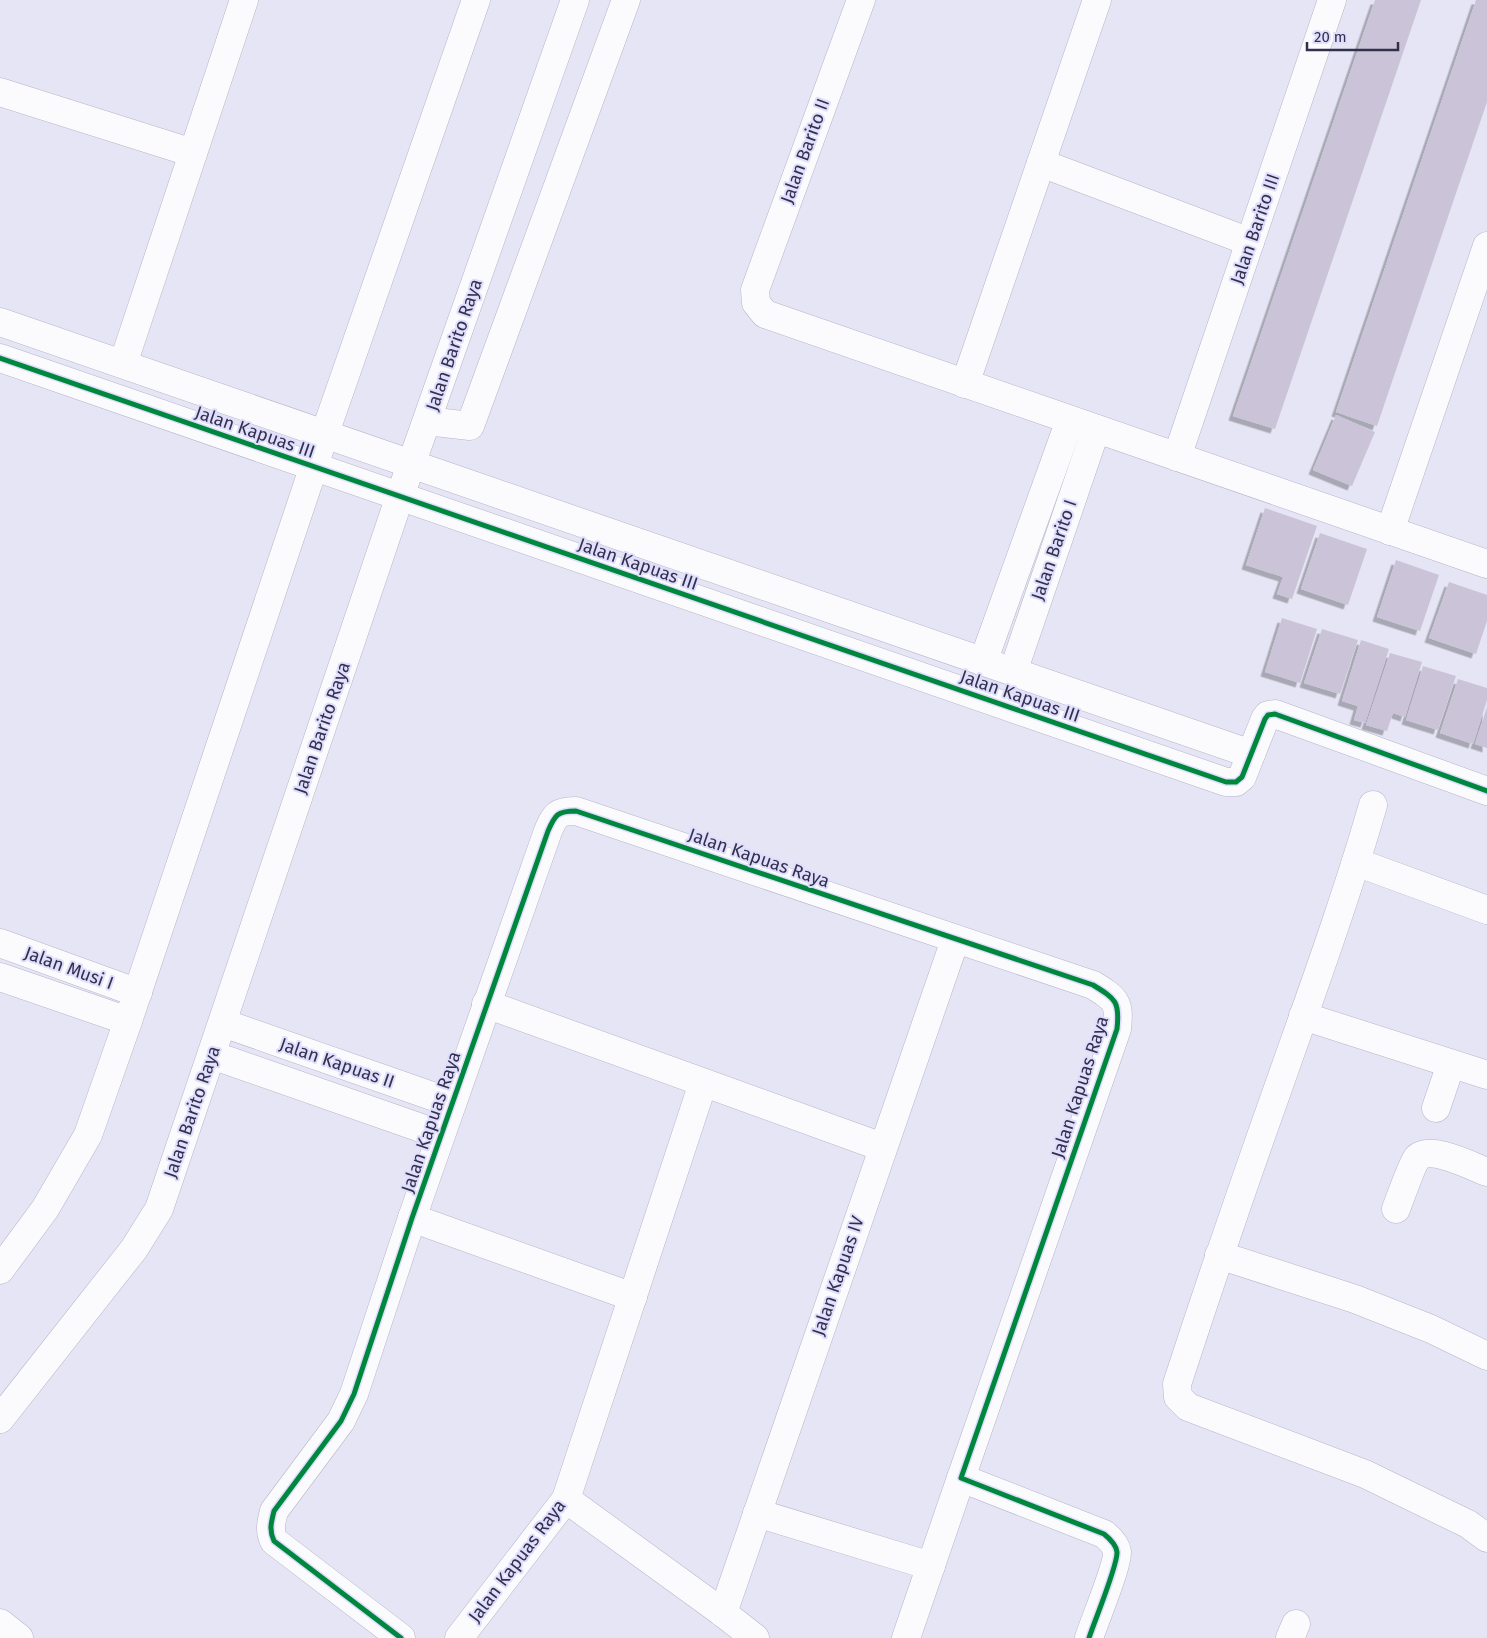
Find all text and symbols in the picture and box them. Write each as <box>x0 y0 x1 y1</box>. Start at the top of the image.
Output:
scale bar <box>1307 20 1398 52</box>
text: 20 m <box>1314 28 1347 46</box>
street label: Jalan Barito II <box>776 95 834 207</box>
street label: Jalan Barito III <box>1226 171 1284 287</box>
street label: Jalan Barito Raya <box>421 276 487 414</box>
street label: Jalan Kapuas III <box>192 401 318 463</box>
street label: Jalan Barito I <box>1027 497 1081 603</box>
street label: Jalan Kapuas III <box>575 533 701 595</box>
street label: Jalan Barito Raya <box>289 659 355 797</box>
street label: Jalan Kapuas III <box>957 665 1083 727</box>
street label: Jalan Kapuas Raya <box>685 823 833 893</box>
street label: Jalan Musi I <box>21 942 117 994</box>
street label: Jalan Kapuas Raya <box>1047 1013 1113 1161</box>
street label: Jalan Kapuas II <box>277 1033 397 1093</box>
street label: Jalan Barito Raya <box>159 1043 225 1181</box>
street label: Jalan Kapuas Raya <box>396 1048 466 1196</box>
street label: Jalan Kapuas IV <box>807 1213 869 1339</box>
street label: Jalan Kapuas Raya <box>464 1495 570 1627</box>

